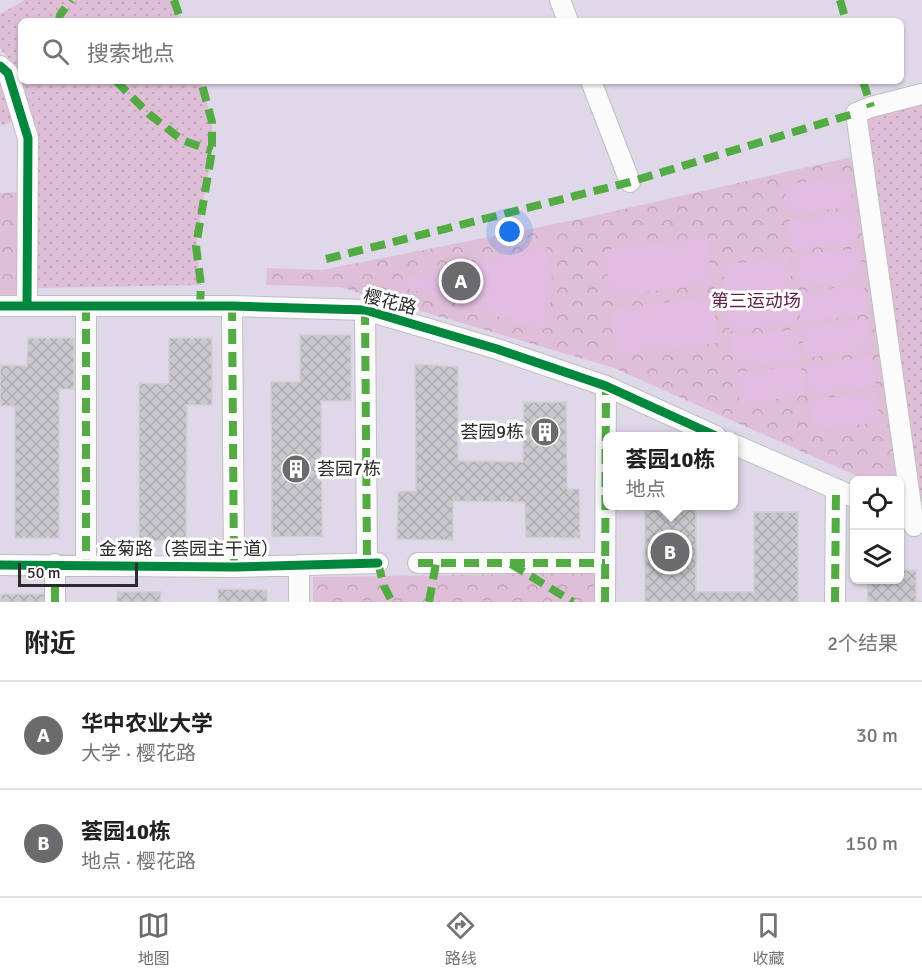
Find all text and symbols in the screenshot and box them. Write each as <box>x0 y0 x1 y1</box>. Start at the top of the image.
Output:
search box <box>18 18 904 84</box>
icon: search <box>39 35 72 68</box>
text: 搜索地点 <box>87 40 175 67</box>
your location <box>495 217 524 246</box>
pin: A <box>442 258 480 304</box>
street label: 樱花路 <box>361 285 419 319</box>
park label: 第三运动场 <box>711 290 801 312</box>
building icon: 荟园9栋 <box>529 416 561 448</box>
place label: 荟园9栋 <box>460 421 524 443</box>
popup <box>603 432 738 510</box>
text: 荟园10栋 <box>626 446 715 473</box>
building icon: 荟园7栋 <box>280 453 312 485</box>
place label: 荟园7栋 <box>317 458 381 480</box>
map controls <box>850 476 904 584</box>
button: locate <box>850 476 904 530</box>
text: 地点 <box>626 477 666 502</box>
pin: B <box>650 530 690 574</box>
button: layers <box>850 530 904 584</box>
street label: 金菊路（荟园主干道） <box>99 538 279 560</box>
scale bar <box>18 560 138 588</box>
text: 50 m <box>27 563 61 583</box>
text: 附近 <box>24 628 76 660</box>
text: 2个结果 <box>827 631 898 656</box>
text: 华中农业大学 <box>81 710 213 737</box>
text: A <box>37 723 50 748</box>
text: 30 m <box>856 723 898 748</box>
text: 大学 · 樱花路 <box>81 741 196 766</box>
text: 荟园10栋 <box>81 818 171 845</box>
text: B <box>37 831 50 856</box>
text: 150 m <box>845 831 898 856</box>
text: 地点 · 樱花路 <box>81 849 196 874</box>
tab: 地图 <box>137 909 170 969</box>
tab: 路线 <box>444 909 477 969</box>
tab: 收藏 <box>752 909 785 969</box>

